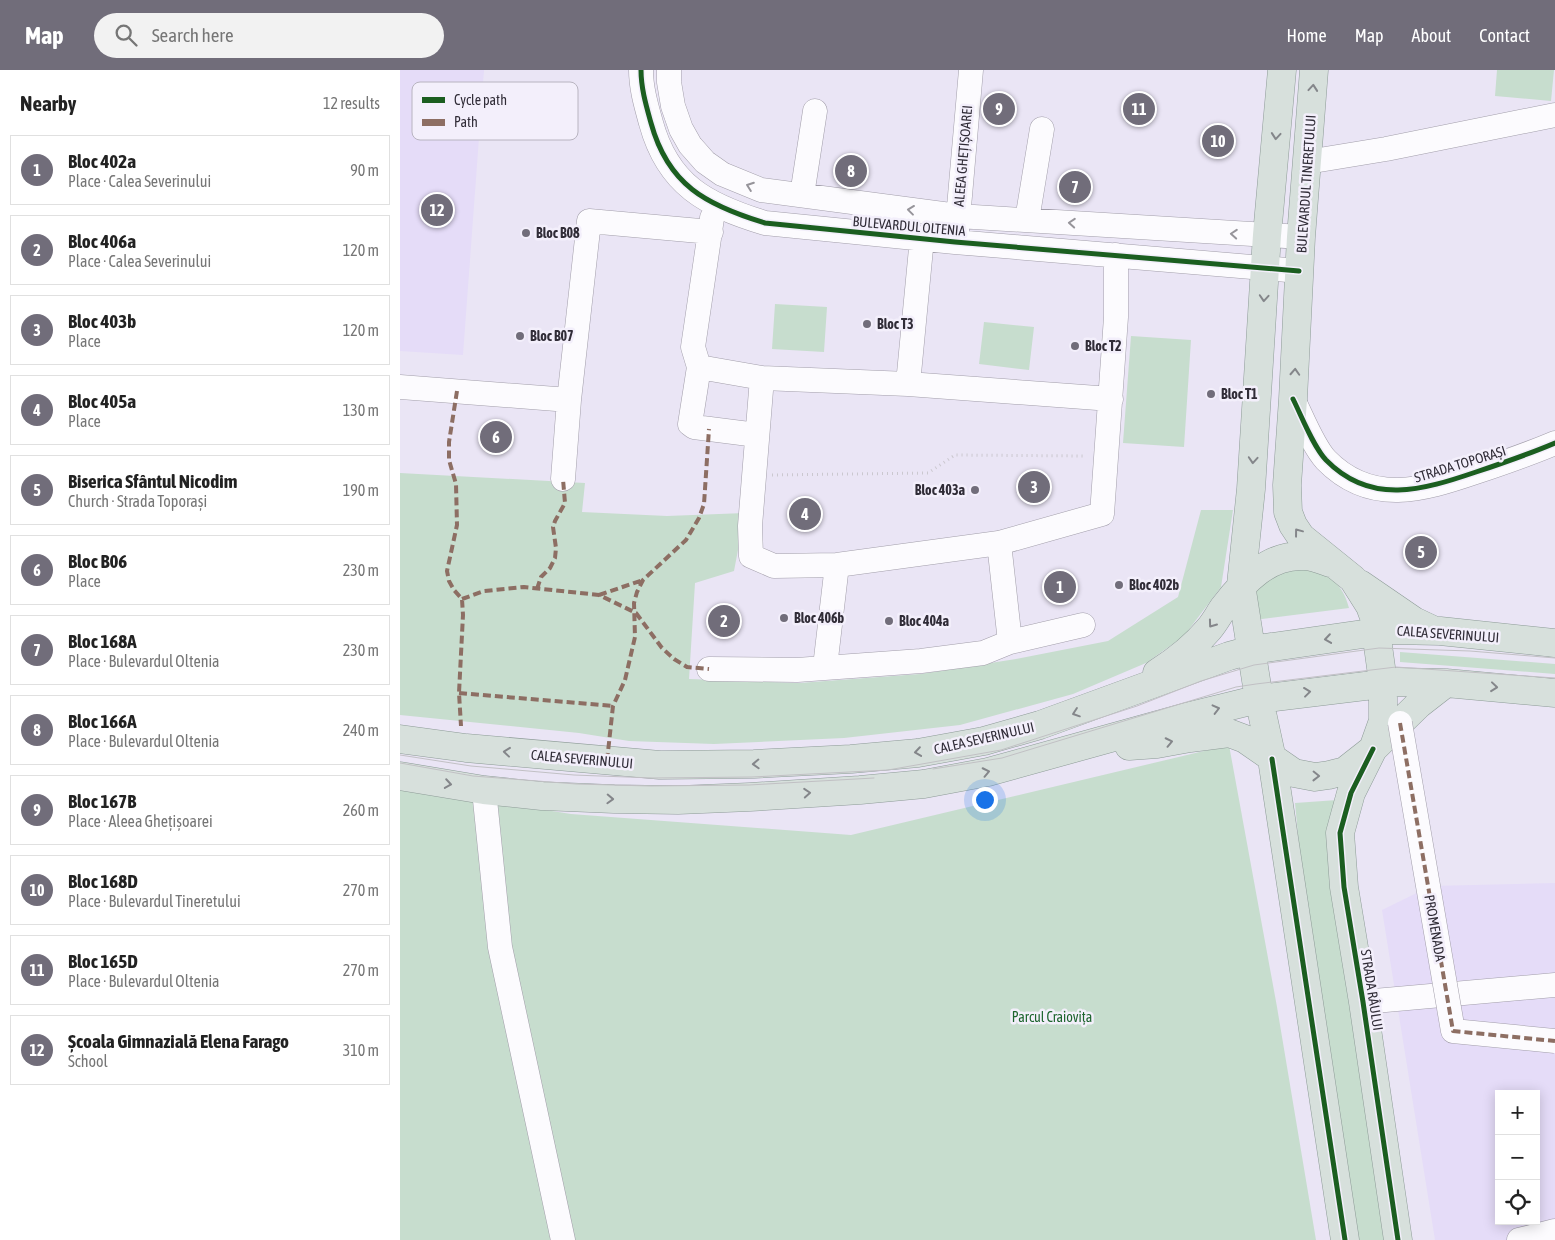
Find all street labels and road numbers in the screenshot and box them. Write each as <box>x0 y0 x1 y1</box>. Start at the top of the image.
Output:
street label: ALEEA GHEȚIȘOAREI <box>951 105 975 207</box>
street label: BULEVARDUL TINERETULUI <box>1293 114 1319 254</box>
street label: BULEVARDUL OLTENIA <box>852 213 966 239</box>
street label: STRADA TOPORAȘI <box>1412 442 1508 486</box>
street label: CALEA SEVERINULUI <box>1396 622 1500 646</box>
street label: CALEA SEVERINULUI <box>932 719 1036 757</box>
street label: CALEA SEVERINULUI <box>530 747 634 771</box>
street label: PROMENADA <box>1421 894 1449 963</box>
street label: STRADA RÂULUI <box>1358 948 1386 1032</box>

